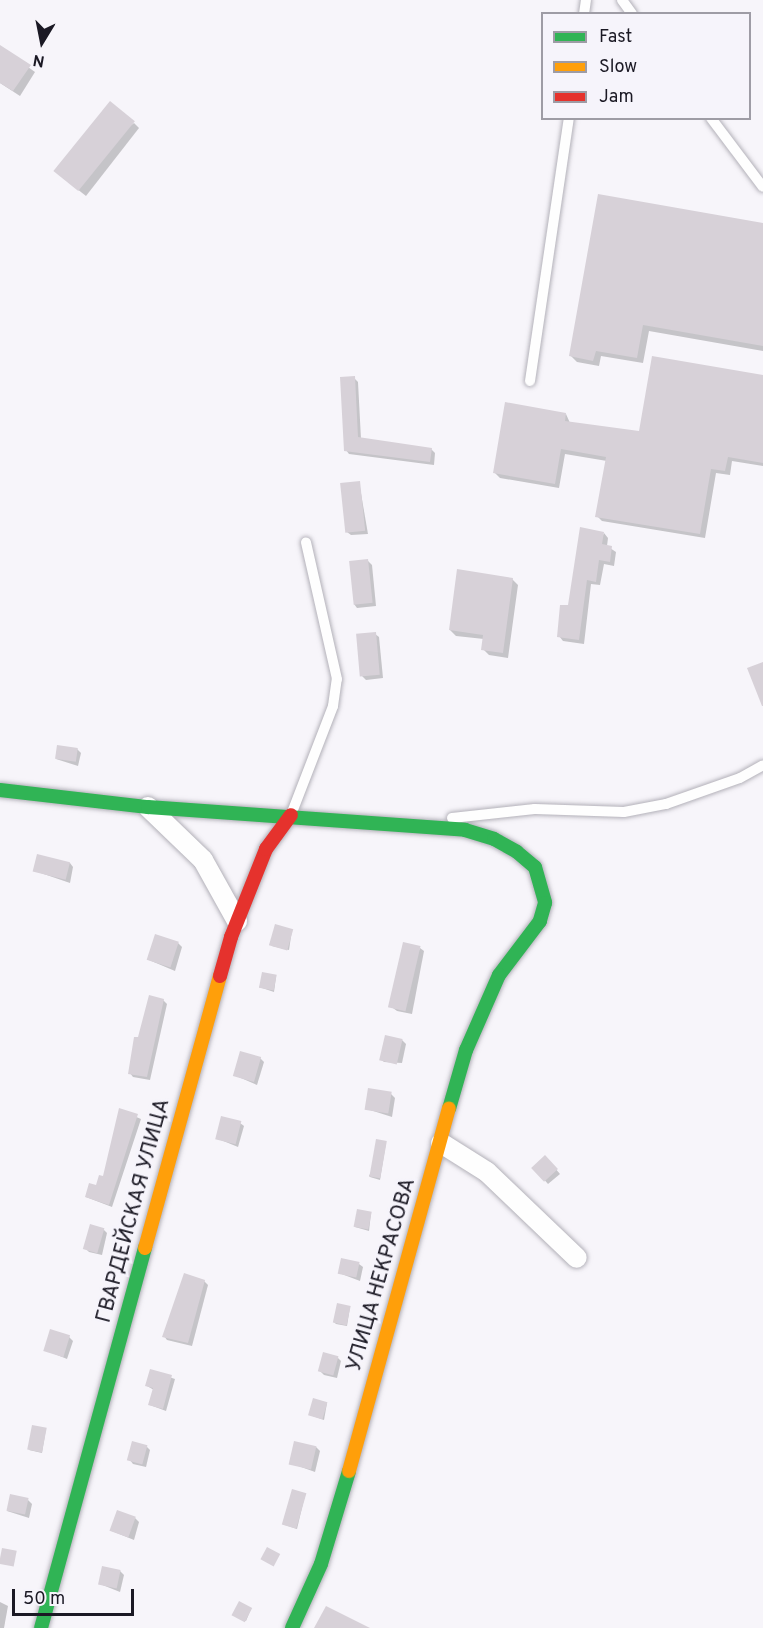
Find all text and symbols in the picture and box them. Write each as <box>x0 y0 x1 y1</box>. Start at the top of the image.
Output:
north arrow <box>12 12 72 72</box>
legend <box>541 12 751 120</box>
text: Fast <box>599 26 632 49</box>
text: N <box>31 49 46 71</box>
text: Slow <box>599 56 637 79</box>
text: Jam <box>599 86 634 109</box>
street label: ГВАРДЕЙСКАЯ УЛИЦА <box>92 1096 176 1326</box>
street label: УЛИЦА НЕКРАСОВА <box>342 1175 422 1375</box>
scale bar <box>15 1577 136 1615</box>
text: 50 m <box>23 1588 65 1611</box>

